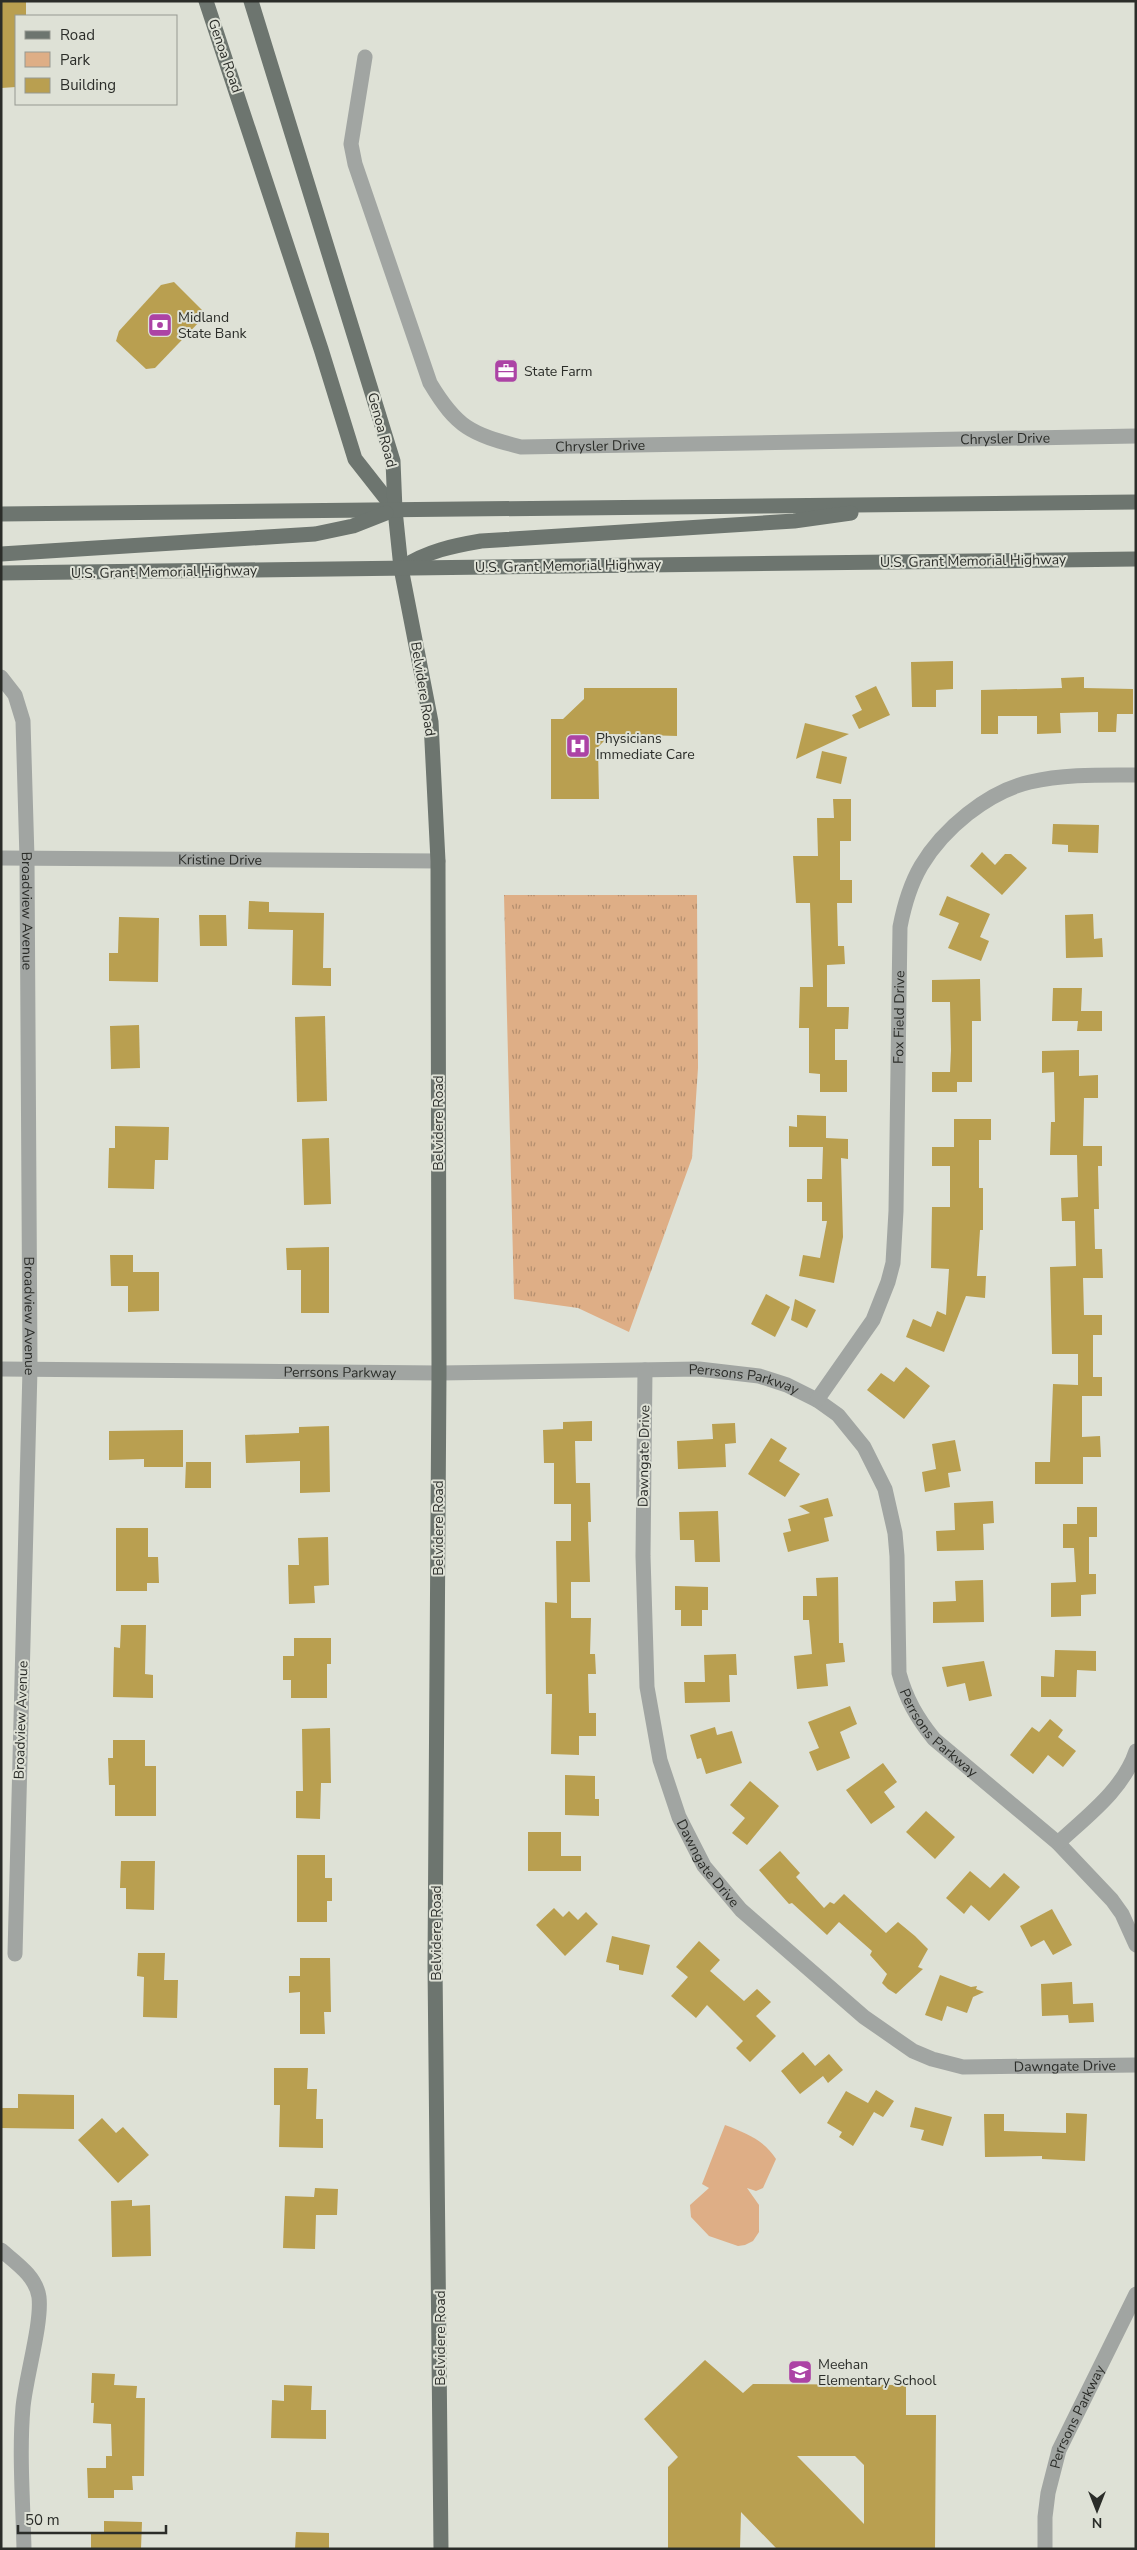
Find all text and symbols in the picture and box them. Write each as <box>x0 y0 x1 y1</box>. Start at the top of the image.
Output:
legend <box>15 15 178 105</box>
street label: Genoa Road <box>203 17 247 95</box>
text: Road <box>60 25 95 45</box>
text: Park <box>60 50 90 70</box>
text: Building <box>60 75 116 95</box>
place label: Midland State Bank <box>178 308 248 343</box>
bank icon: Midland State Bank <box>147 312 173 338</box>
office icon: State Farm <box>493 358 519 384</box>
place label: State Farm <box>524 362 593 381</box>
street label: Genoa Road <box>363 390 401 470</box>
street label: Chrysler Drive <box>960 428 1050 449</box>
street label: Chrysler Drive <box>555 435 645 456</box>
street label: U.S. Grant Memorial Highway <box>880 550 1067 572</box>
street label: U.S. Grant Memorial Highway <box>475 555 662 577</box>
street label: U.S. Grant Memorial Highway <box>71 561 258 583</box>
street label: Belvidere Road <box>406 640 440 738</box>
place label: Physicians Immediate Care <box>596 729 695 764</box>
hospital icon: Physicians Immediate Care <box>565 733 591 759</box>
street label: Kristine Drive <box>178 850 262 869</box>
street label: Broadview Avenue <box>17 851 37 970</box>
street label: Fox Field Drive <box>889 970 909 1064</box>
street label: Belvidere Road <box>429 1075 448 1171</box>
street label: Broadview Avenue <box>20 1257 40 1376</box>
street label: Perrsons Parkway <box>688 1359 803 1399</box>
street label: Perrsons Parkway <box>284 1362 397 1382</box>
street label: Dawngate Drive <box>634 1405 654 1507</box>
street label: Belvidere Road <box>429 1480 448 1576</box>
street label: Broadview Avenue <box>9 1660 33 1780</box>
street label: Perrsons Parkway <box>895 1686 982 1782</box>
street label: Dawngate Drive <box>672 1816 744 1911</box>
street label: Belvidere Road <box>427 1885 446 1981</box>
street label: Dawngate Drive <box>1014 2056 1116 2076</box>
street label: Belvidere Road <box>431 2290 450 2386</box>
place label: Meehan Elementary School <box>818 2355 937 2390</box>
school or university icon: Meehan Elementary School <box>787 2359 813 2385</box>
street label: Perrsons Parkway <box>1045 2361 1109 2471</box>
north arrow <box>1072 2485 1122 2535</box>
scale bar <box>18 2502 165 2534</box>
text: 50 m <box>25 2510 60 2530</box>
text: N <box>1092 2513 1102 2532</box>

